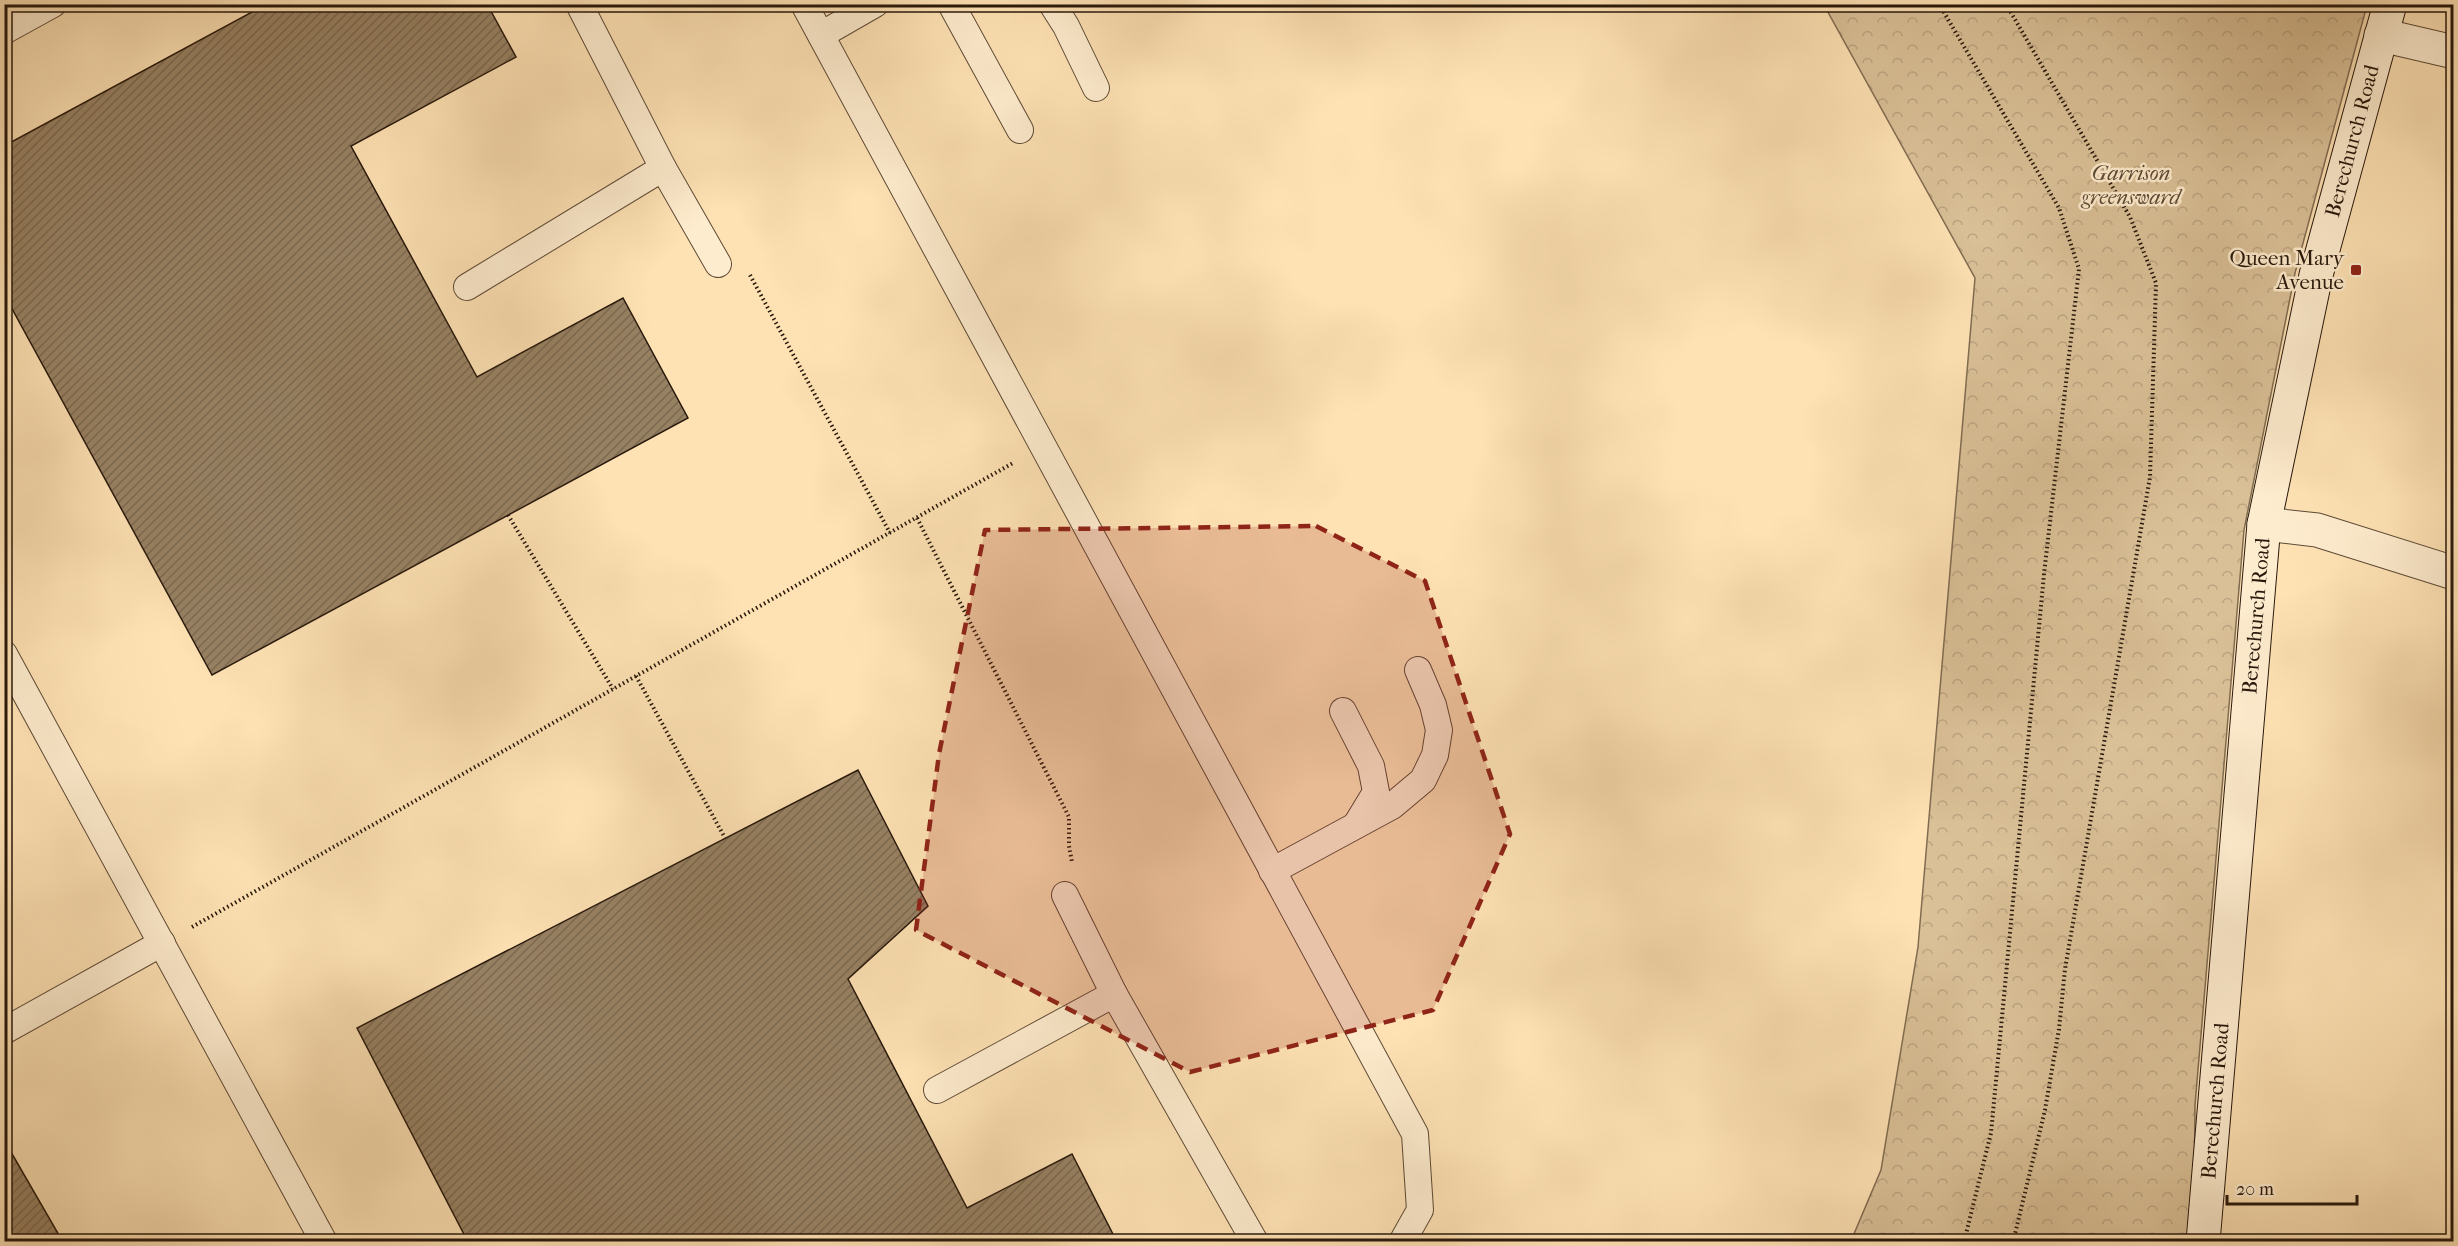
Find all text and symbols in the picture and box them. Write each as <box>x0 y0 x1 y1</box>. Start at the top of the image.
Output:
street label: Berechurch Road <box>2320 62 2384 220</box>
park label: Garrison greensward <box>2080 161 2183 209</box>
place label: Queen Mary Avenue <box>2230 246 2345 294</box>
marker: Queen Mary Avenue <box>2349 263 2363 277</box>
street label: Berechurch Road <box>2237 536 2275 695</box>
street label: Berechurch Road <box>2196 1021 2234 1180</box>
scale bar <box>2227 1168 2358 1206</box>
text: 20 m <box>2236 1179 2274 1200</box>

